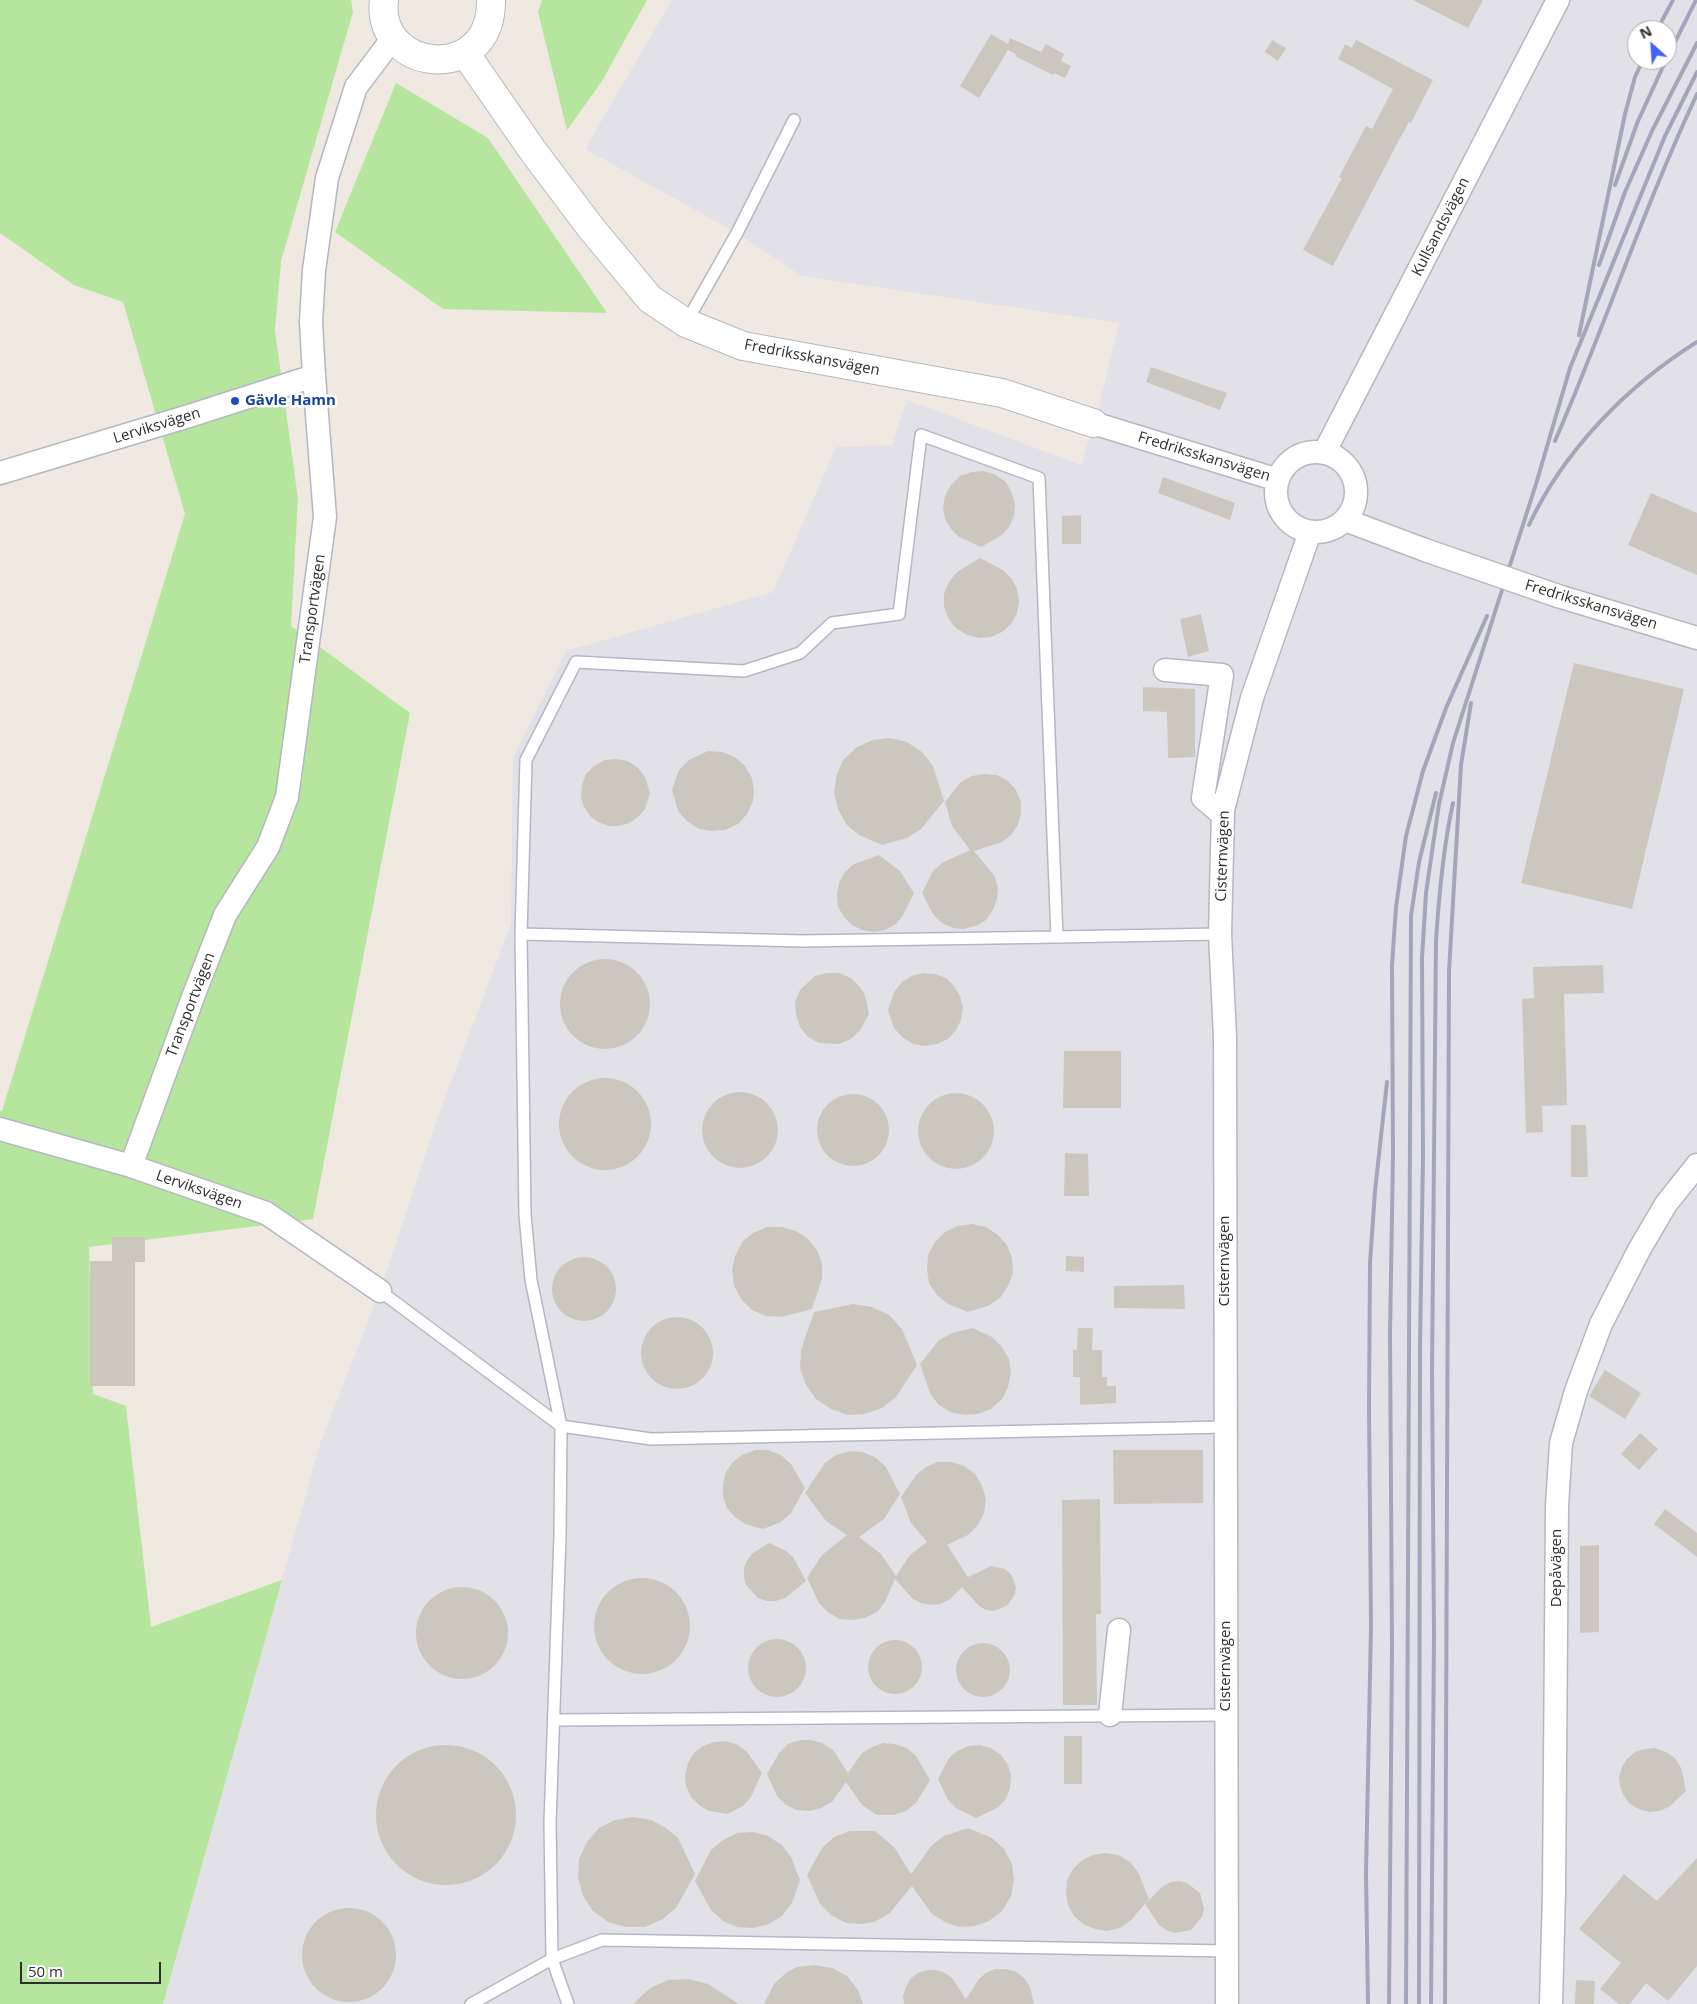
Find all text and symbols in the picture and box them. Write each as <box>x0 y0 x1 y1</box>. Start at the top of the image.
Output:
north arrow <box>1627 20 1677 70</box>
text: N <box>1636 21 1655 43</box>
street label: Kullsandsvägen <box>1408 175 1474 279</box>
street label: Fredriksskansvägen <box>743 336 881 380</box>
place label: Gävle Hamn <box>245 392 336 410</box>
marker: Gävle Hamn <box>229 395 241 407</box>
street label: Lerviksvägen <box>111 404 203 448</box>
street label: Fredriksskansvägen <box>1136 428 1272 486</box>
street label: Transportvägen <box>296 553 330 665</box>
street label: Fredriksskansvägen <box>1523 576 1659 634</box>
street label: Cisternvägen <box>1212 810 1234 902</box>
street label: Transportvägen <box>163 950 219 1060</box>
street label: Lerviksvägen <box>153 1167 245 1213</box>
street label: Cisternvägen <box>1216 1215 1234 1307</box>
street label: Depåvägen <box>1548 1529 1566 1607</box>
street label: Cisternvägen <box>1217 1620 1235 1712</box>
scale bar <box>22 1952 164 1984</box>
text: 50 m <box>28 1961 63 1981</box>

